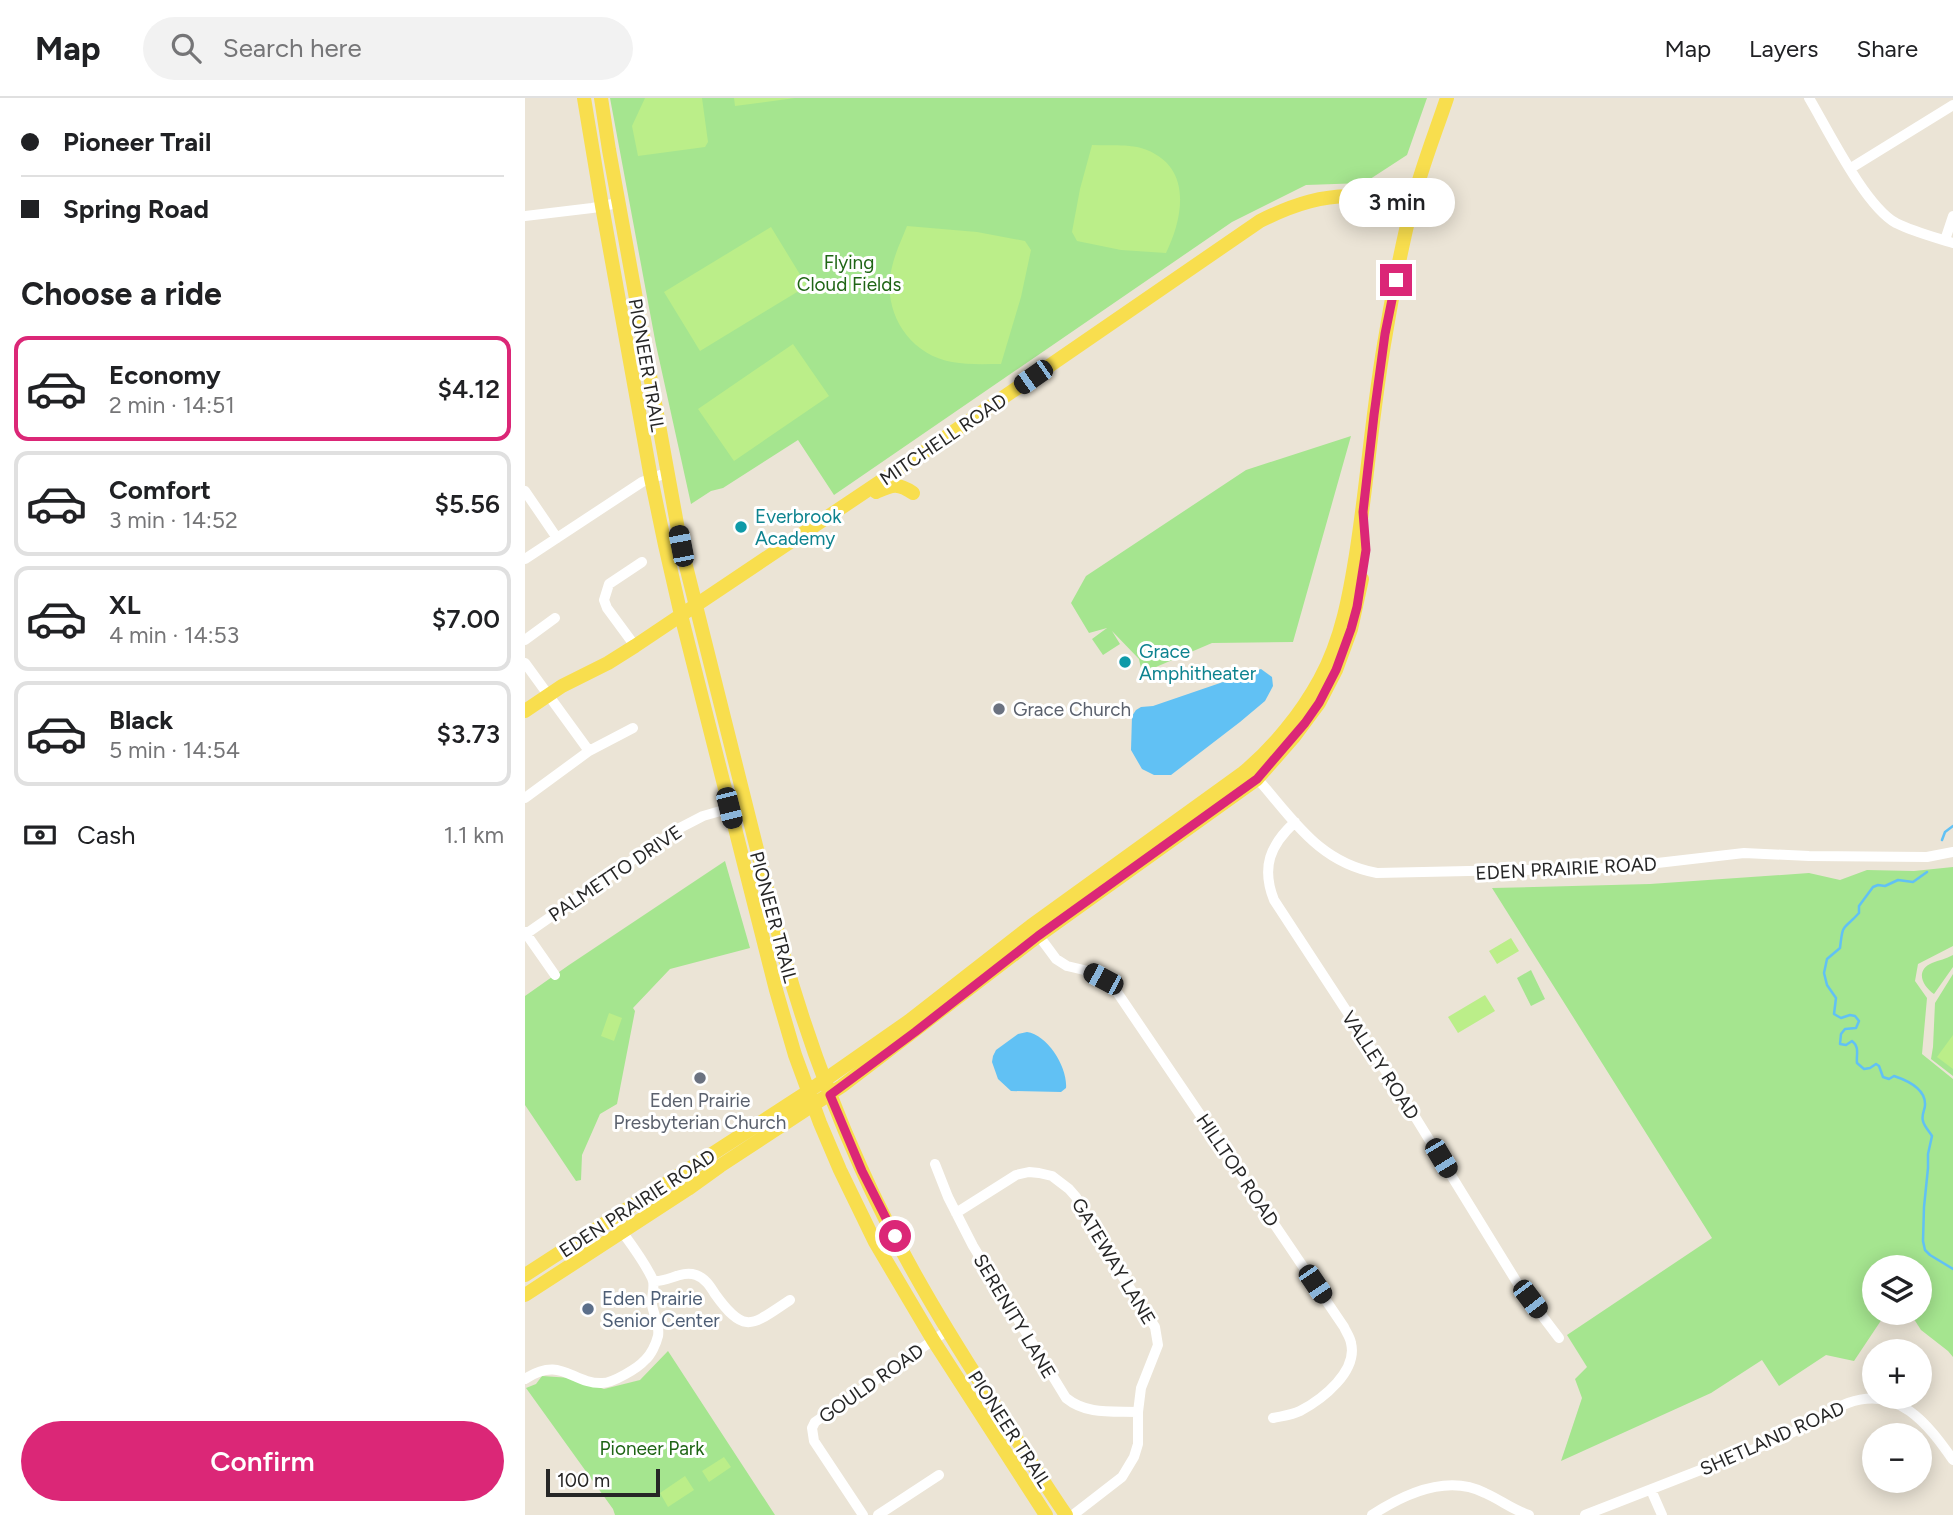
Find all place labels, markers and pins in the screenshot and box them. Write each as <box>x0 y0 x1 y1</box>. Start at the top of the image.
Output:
place label: Everbrook Academy <box>755 505 842 550</box>
marker: Everbrook Academy <box>733 519 749 535</box>
place label: Grace Amphitheater <box>1139 640 1257 685</box>
marker: Grace Amphitheater <box>1117 654 1133 670</box>
place label: Grace Church <box>1013 698 1131 721</box>
marker: Grace Church <box>991 701 1007 717</box>
marker: Eden Prairie Presbyterian Church <box>692 1070 708 1086</box>
place label: Eden Prairie Presbyterian Church <box>614 1089 786 1134</box>
place label: Eden Prairie Senior Center <box>602 1287 720 1332</box>
marker: Eden Prairie Senior Center <box>580 1301 596 1317</box>

